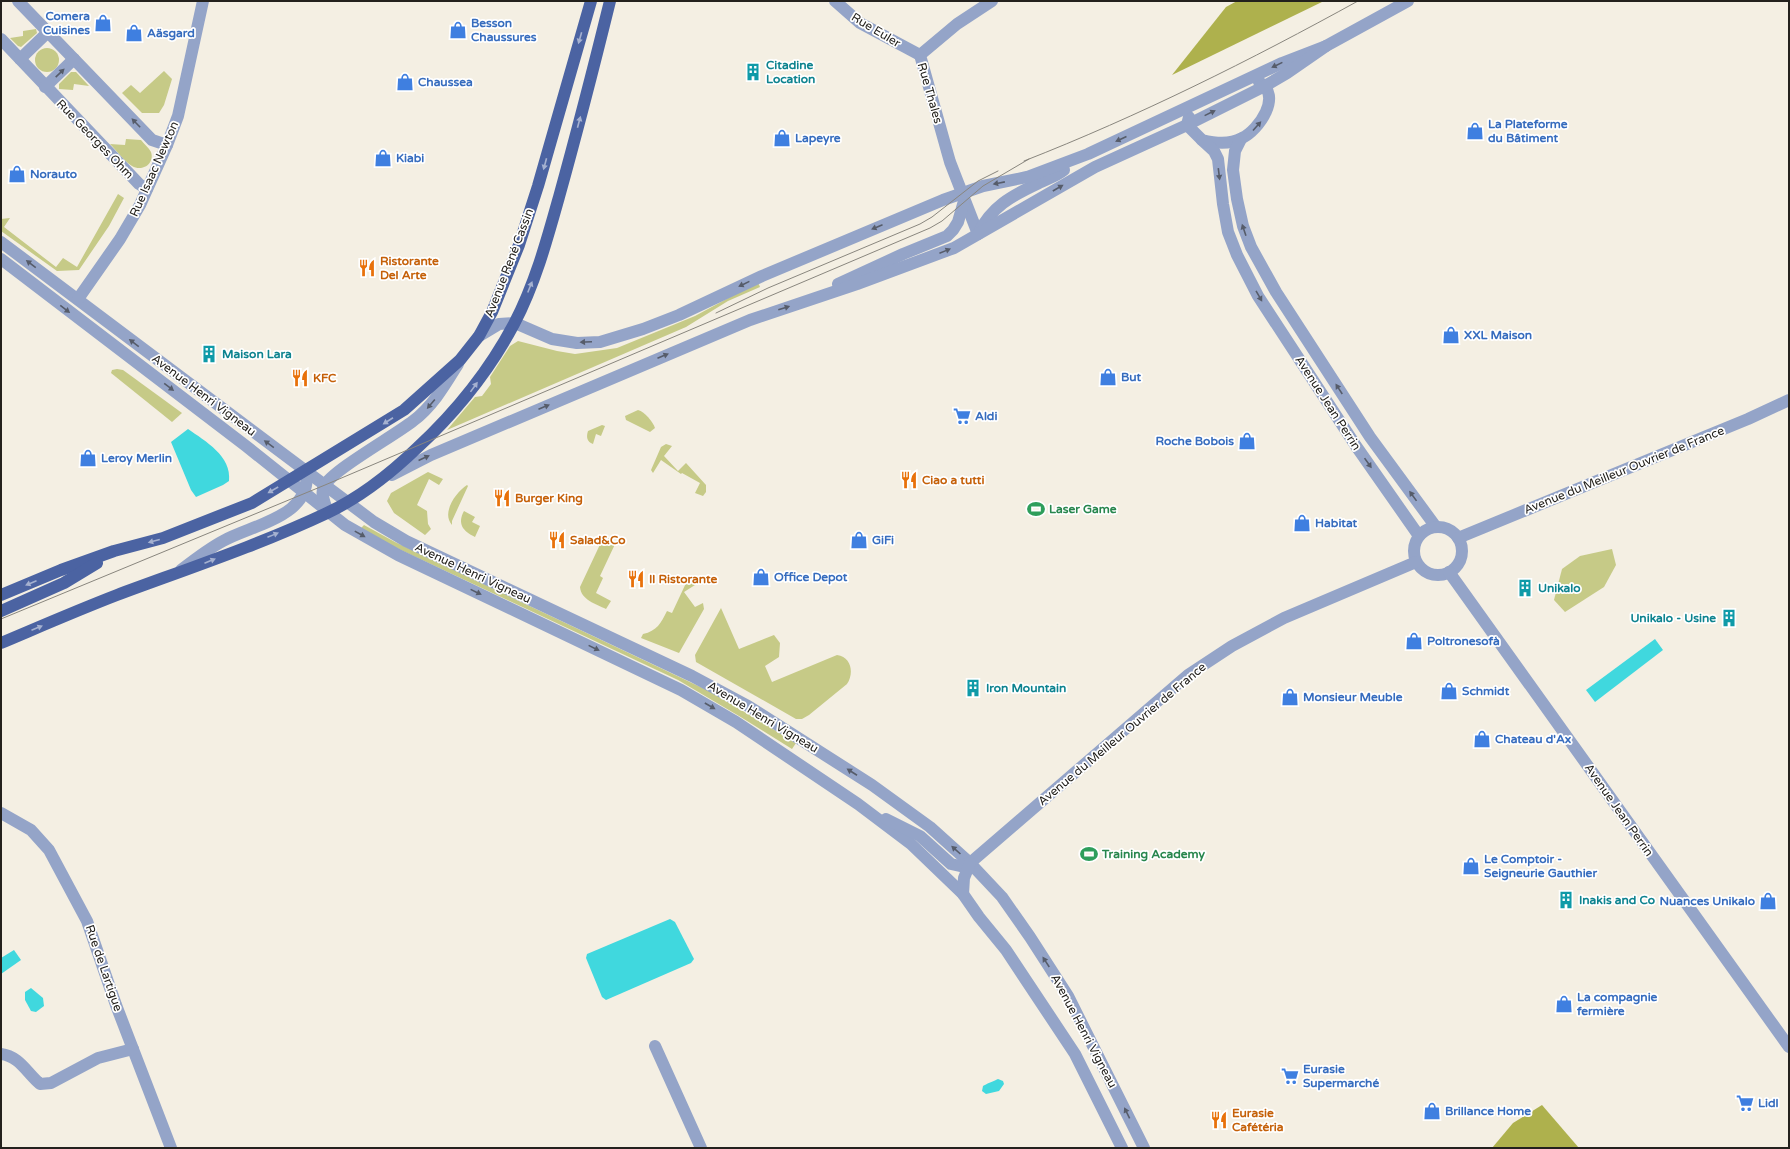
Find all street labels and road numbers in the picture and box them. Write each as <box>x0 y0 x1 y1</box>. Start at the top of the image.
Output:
street label: Rue Euler <box>849 10 903 50</box>
street label: Rue Thales <box>915 61 945 125</box>
street label: Rue Georges Ohm <box>54 97 136 181</box>
street label: Rue Isaac Newton <box>127 119 181 219</box>
street label: Avenue René Cassin <box>482 207 536 319</box>
street label: Avenue Henri Vigneau <box>149 351 259 439</box>
street label: Avenue Jean Perrin <box>1292 353 1364 453</box>
street label: Avenue du Meilleur Ouvrier de France <box>1522 423 1726 517</box>
street label: Avenue Henri Vigneau <box>413 540 533 606</box>
street label: Avenue du Meilleur Ouvrier de France <box>1035 659 1209 808</box>
street label: Avenue Henri Vigneau <box>705 678 821 756</box>
street label: Avenue Jean Perrin <box>1582 761 1656 859</box>
street label: Rue de Lartigue <box>83 923 125 1013</box>
street label: Avenue Henri Vigneau <box>1048 972 1120 1090</box>

